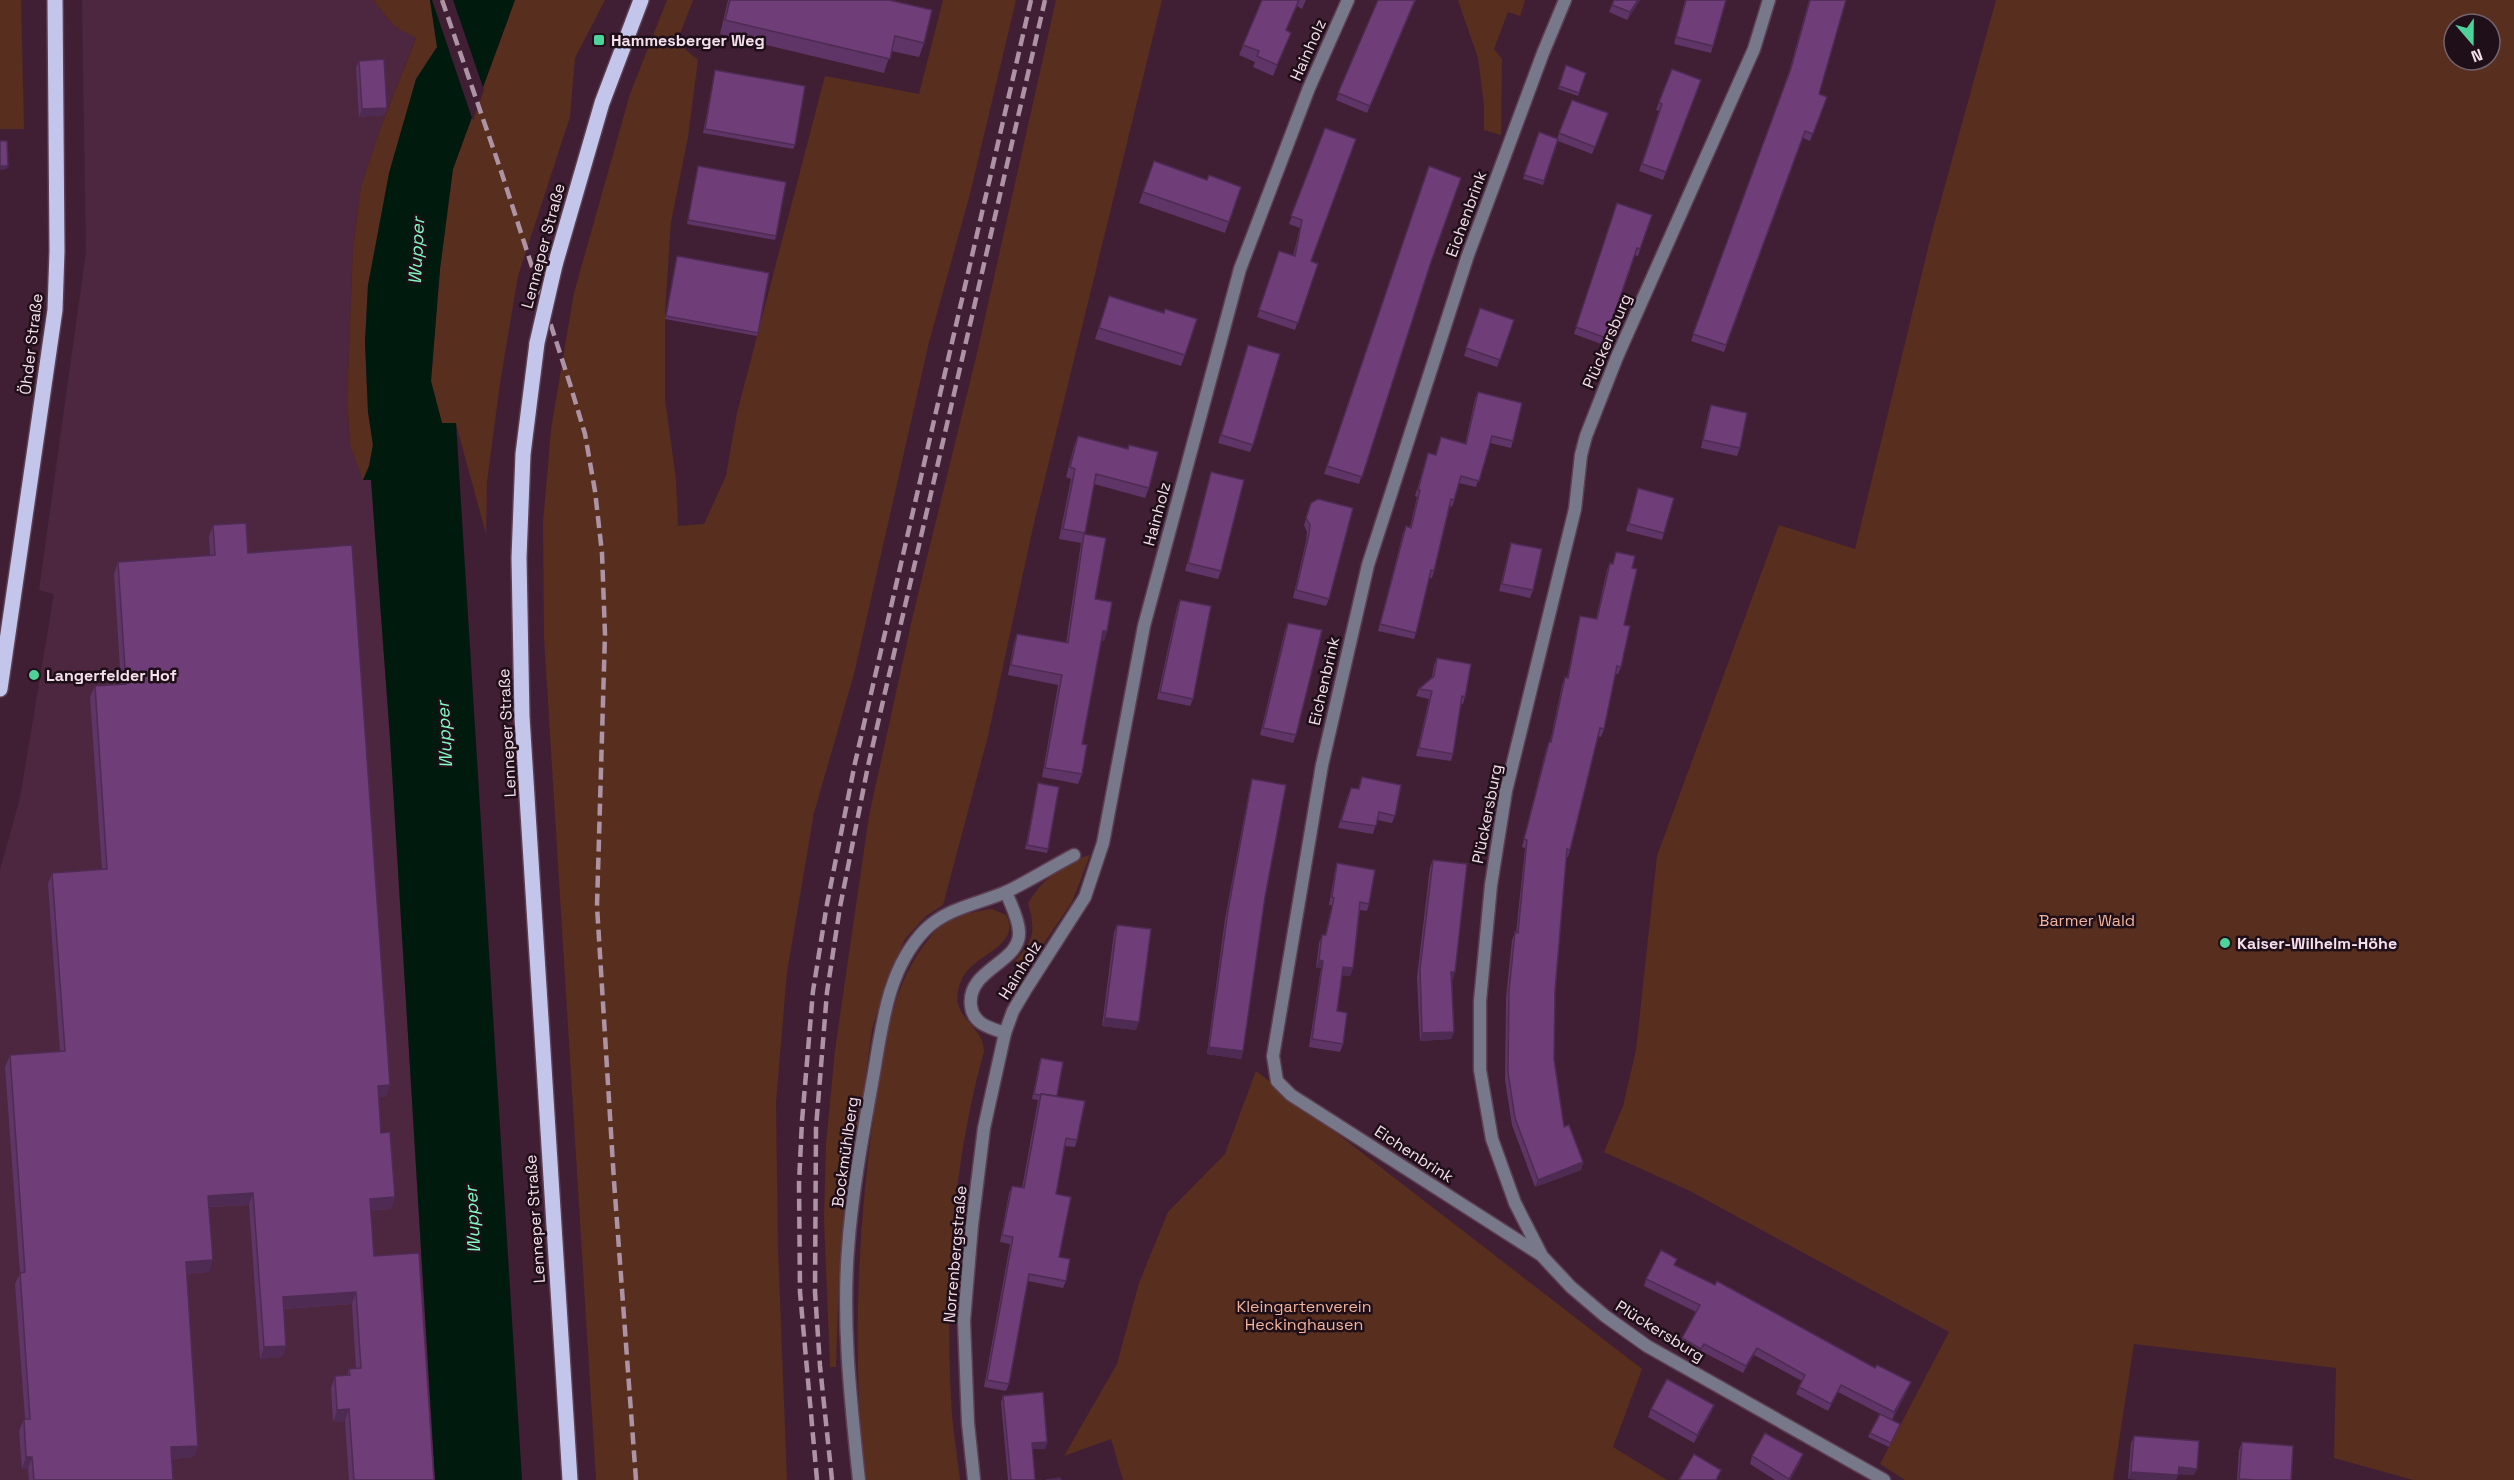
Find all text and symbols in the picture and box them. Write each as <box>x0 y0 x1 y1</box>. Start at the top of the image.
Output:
north arrow <box>2442 12 2502 72</box>
street label: Hainholz <box>1285 16 1331 84</box>
place label: Hammesberger Weg <box>611 30 765 51</box>
marker: Hammesberger Weg <box>592 33 606 47</box>
text: N <box>2468 44 2486 67</box>
street label: Eichenbrink <box>1441 168 1491 260</box>
street label: Lenneper Straße <box>516 181 570 311</box>
water label: Wupper <box>403 215 429 285</box>
street label: Plückersburg <box>1578 290 1636 392</box>
street label: Öhder Straße <box>14 292 48 396</box>
street label: Hainholz <box>1138 480 1176 548</box>
street label: Eichenbrink <box>1304 634 1344 727</box>
place label: Langerfelder Hof <box>46 665 177 686</box>
marker: Langerfelder Hof <box>27 668 41 682</box>
street label: Lenneper Straße <box>493 668 521 798</box>
water label: Wupper <box>431 699 457 769</box>
street label: Plückersburg <box>1467 762 1507 866</box>
park label: Barmer Wald <box>2039 910 2135 931</box>
place label: Kaiser-Wilhelm-Höhe <box>2237 933 2397 954</box>
marker: Kaiser-Wilhelm-Höhe <box>2218 936 2232 950</box>
street label: Hainholz <box>994 937 1046 1003</box>
street label: Bockmühlberg <box>827 1095 863 1209</box>
street label: Eichenbrink <box>1370 1121 1458 1188</box>
street label: Lenneper Straße <box>520 1154 550 1284</box>
water label: Wupper <box>459 1184 485 1254</box>
street label: Norrenbergstraße <box>939 1185 971 1323</box>
street label: Plückersburg <box>1612 1295 1708 1367</box>
park label: Kleingartenverein Heckinghausen <box>1236 1296 1372 1335</box>

